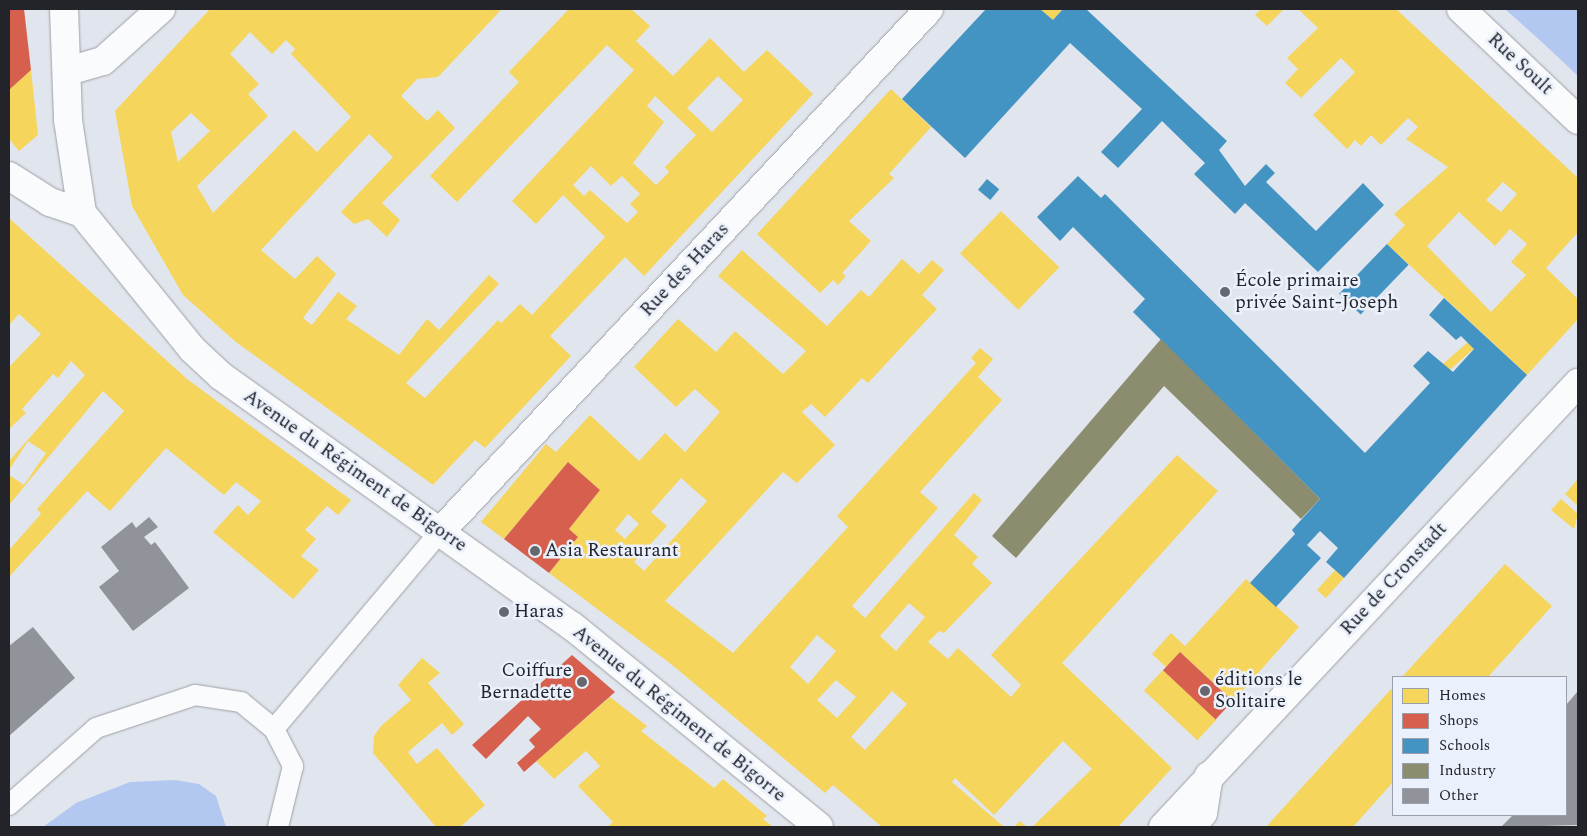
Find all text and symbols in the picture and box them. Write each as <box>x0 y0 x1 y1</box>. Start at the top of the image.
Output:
street label: Rue Soult <box>1483 28 1557 100</box>
street label: Rue des Haras <box>636 218 734 322</box>
place label: École primaire privée Saint-Joseph <box>1235 270 1398 314</box>
marker: École primaire privée Saint-Joseph <box>1219 286 1231 298</box>
street label: Avenue du Régiment de Bigorre <box>239 385 471 557</box>
street label: Rue de Cronstadt <box>1336 518 1452 640</box>
place label: Asia Restaurant <box>545 540 679 562</box>
marker: Asia Restaurant <box>529 545 541 557</box>
place label: Haras <box>514 601 564 623</box>
marker: Haras <box>498 606 510 618</box>
street label: Avenue du Régiment de Bigorre <box>568 621 790 807</box>
place label: Coiffure Bernadette <box>480 660 572 704</box>
place label: éditions le Solitaire <box>1215 669 1302 713</box>
marker: Coiffure Bernadette <box>576 676 588 688</box>
legend <box>1392 676 1567 816</box>
text: Homes <box>1439 684 1486 707</box>
marker: éditions le Solitaire <box>1199 685 1211 697</box>
text: Shops <box>1439 709 1479 732</box>
text: Schools <box>1439 734 1490 757</box>
text: Industry <box>1439 759 1495 782</box>
text: Other <box>1439 784 1478 807</box>

